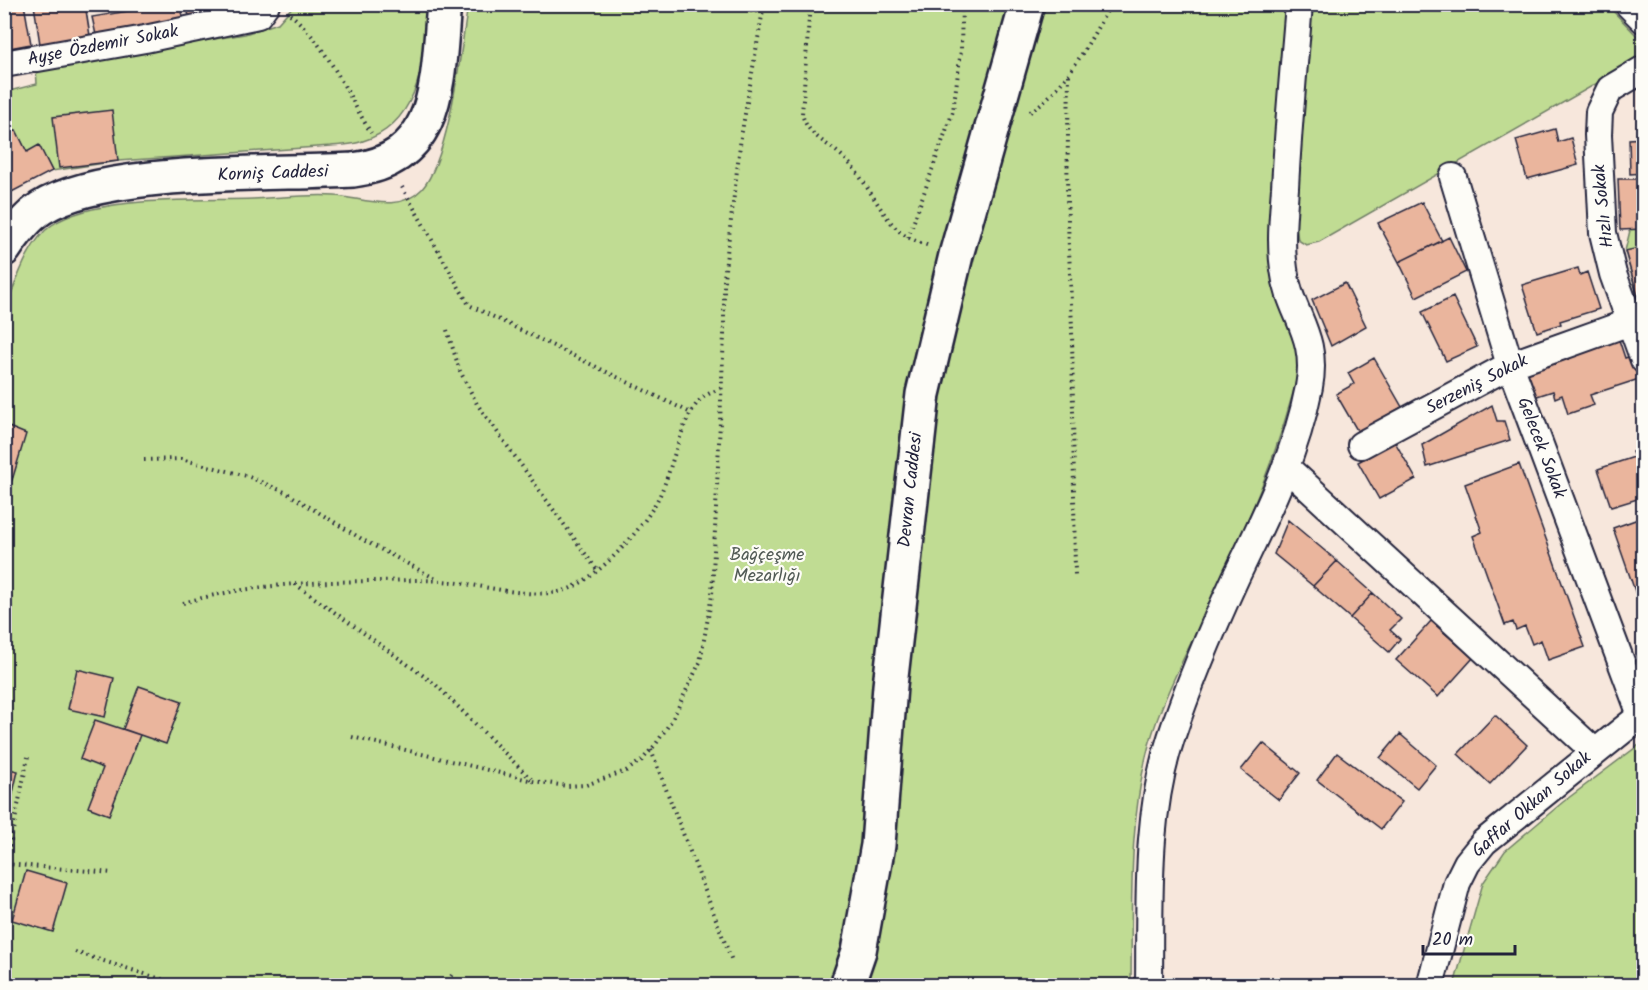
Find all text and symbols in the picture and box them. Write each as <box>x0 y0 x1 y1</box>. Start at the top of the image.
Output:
street label: Ayşe Özdemir Sokak <box>25 17 182 75</box>
street label: Korniş Caddesi <box>217 158 330 190</box>
street label: Hızlı Sokak <box>1585 162 1623 249</box>
street label: Serzeniş Sokak <box>1421 347 1534 423</box>
street label: Gelecek Sokak <box>1508 393 1574 503</box>
street label: Devran Caddesi <box>891 430 932 549</box>
park label: Bağçeşme Mezarlığı <box>730 541 804 591</box>
street label: Gaffar Okkan Sokak <box>1466 744 1599 865</box>
scale bar <box>1423 918 1514 956</box>
text: 20 m <box>1432 926 1473 955</box>

